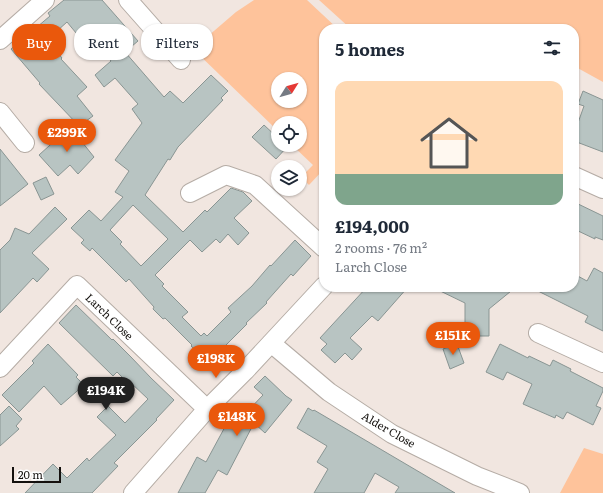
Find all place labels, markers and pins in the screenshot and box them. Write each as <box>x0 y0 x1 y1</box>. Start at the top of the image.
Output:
pin: £299K <box>39 119 95 153</box>
pin: £151K <box>425 322 481 356</box>
pin: £198K <box>188 345 244 379</box>
pin: £194K <box>78 377 134 411</box>
pin: £148K <box>209 403 265 437</box>

